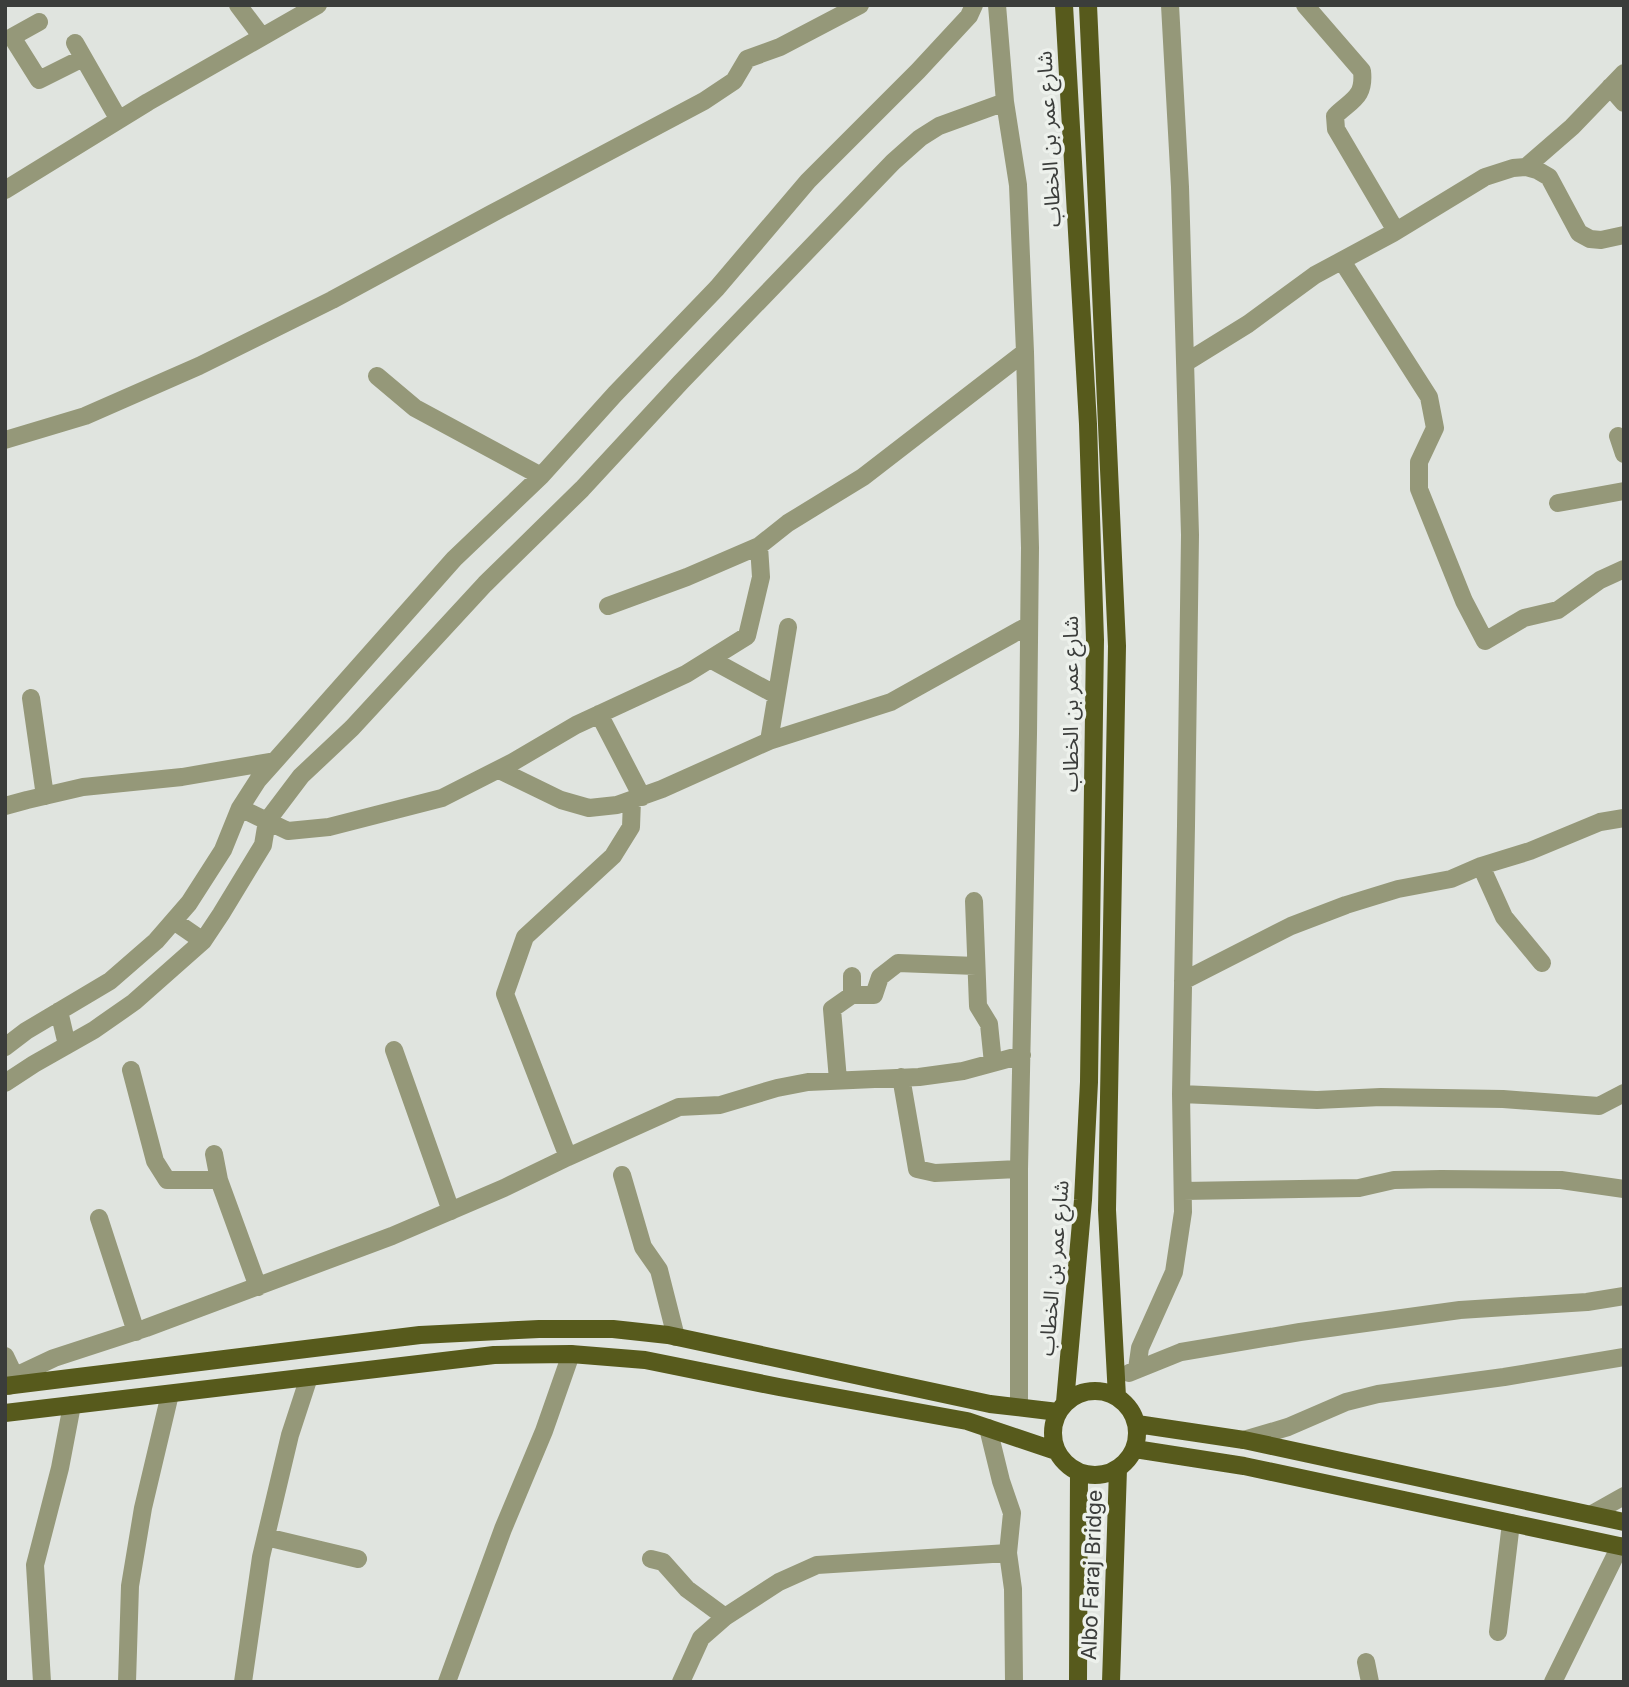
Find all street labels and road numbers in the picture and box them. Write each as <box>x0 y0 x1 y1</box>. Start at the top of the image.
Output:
street label: شارع عمر بن الخطاب <box>1031 50 1069 228</box>
street label: شارع عمر بن الخطاب <box>1058 616 1086 792</box>
street label: شارع عمر بن الخطاب <box>1033 1179 1077 1357</box>
street label: Albo Faraj Bridge <box>1076 1489 1107 1661</box>

